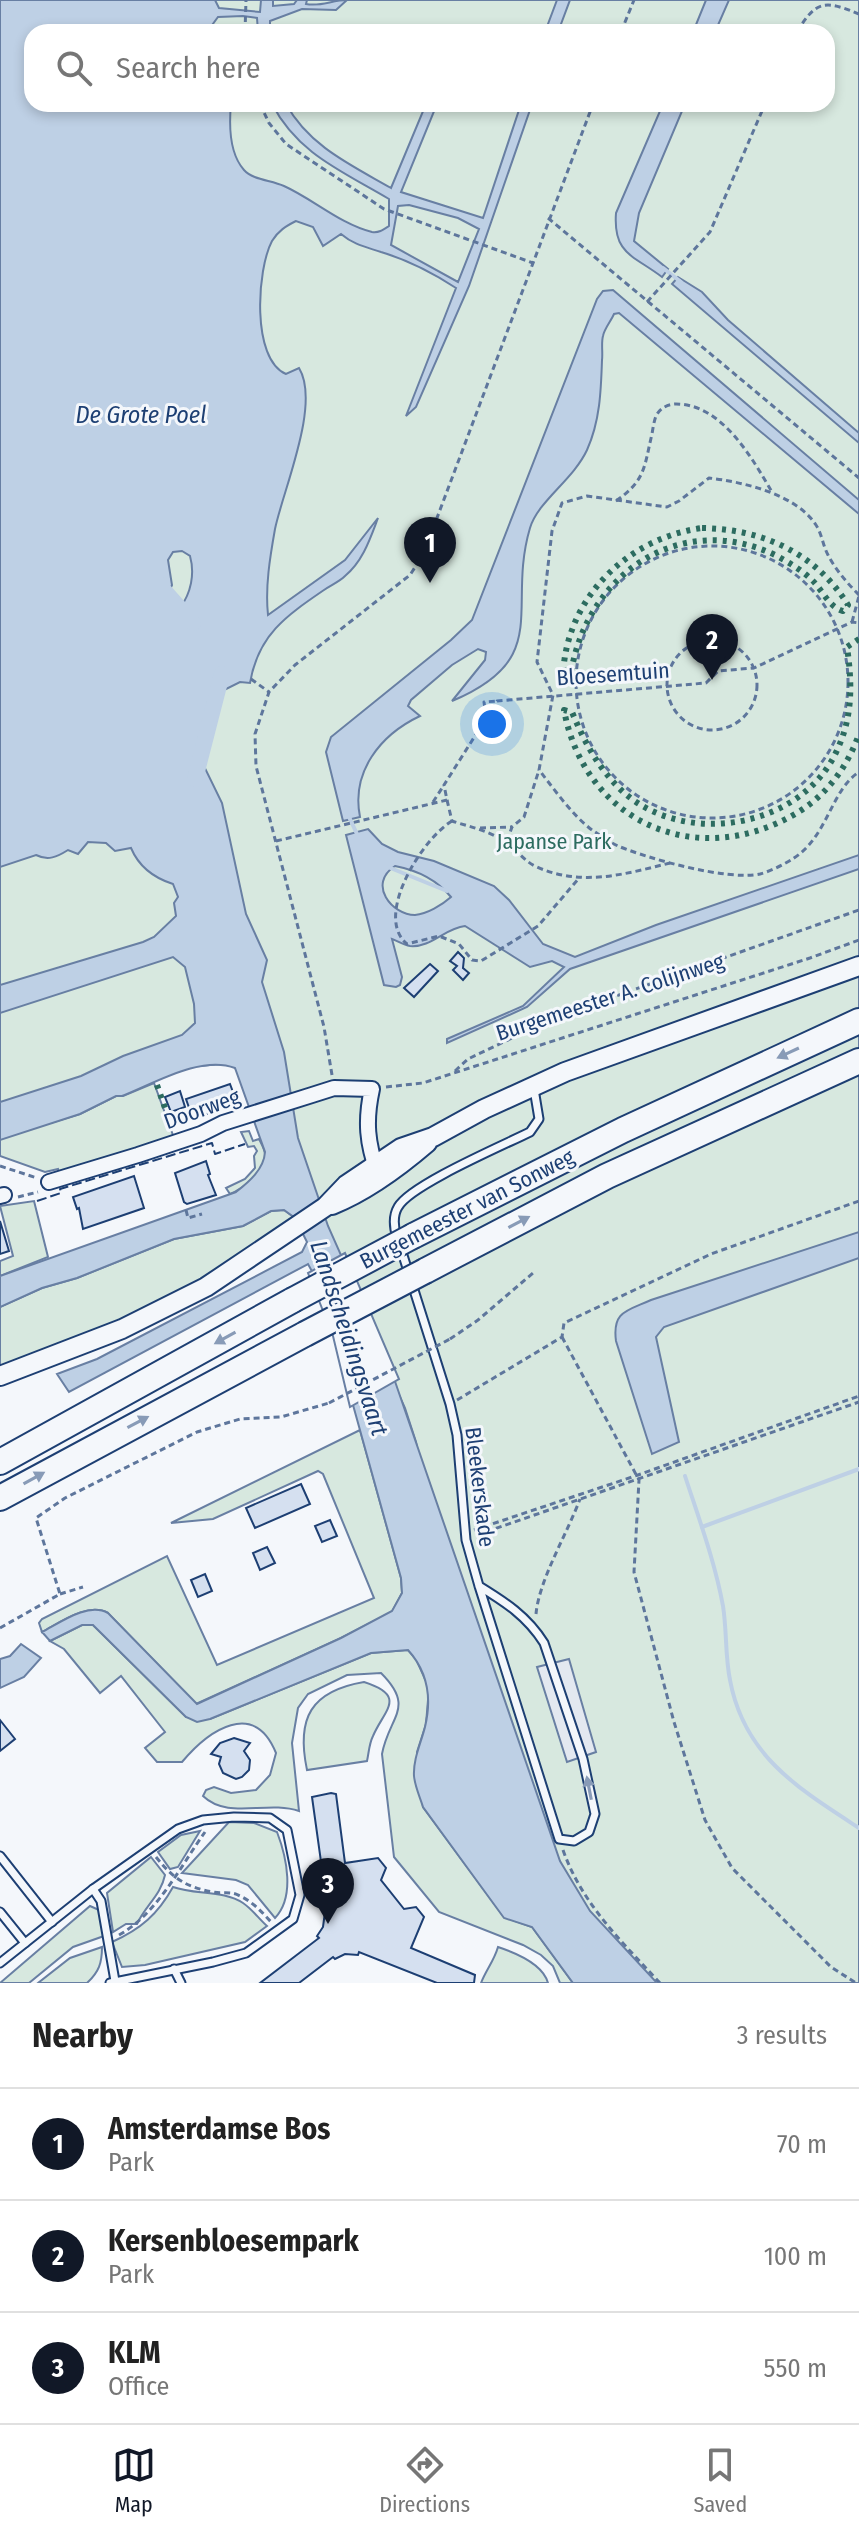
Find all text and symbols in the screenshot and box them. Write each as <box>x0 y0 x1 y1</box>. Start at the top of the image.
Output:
search box <box>24 24 835 112</box>
icon: search <box>52 46 96 90</box>
text: Search here <box>116 50 261 86</box>
water label: De Grote Poel <box>76 401 206 429</box>
pin: 1 <box>404 517 456 583</box>
pin: 2 <box>686 614 738 680</box>
street label: Bloesemtuin <box>556 657 670 691</box>
your location <box>472 704 512 744</box>
park label: Japanse Park <box>496 828 612 855</box>
street label: Burgemeester A. Colijnweg <box>493 947 728 1047</box>
one-way arrow <box>776 1046 800 1060</box>
street label: Doorweg <box>160 1083 244 1135</box>
street label: Burgemeester van Sonweg <box>355 1143 579 1275</box>
one-way arrow <box>507 1216 530 1229</box>
water label: Landscheidingsvaart <box>304 1237 394 1439</box>
one-way arrow <box>213 1331 236 1344</box>
one-way arrow <box>126 1416 149 1429</box>
street label: Bleekerskade <box>459 1426 501 1548</box>
one-way arrow <box>23 1471 46 1485</box>
one-way arrow <box>583 1775 595 1800</box>
pin: 3 <box>302 1858 354 1924</box>
text: Nearby <box>32 2015 133 2056</box>
text: 3 results <box>737 2020 827 2051</box>
text: Amsterdamse Bos <box>108 2111 330 2147</box>
text: 1 <box>53 2129 64 2160</box>
text: 70 m <box>777 2129 827 2160</box>
text: Park <box>108 2147 154 2178</box>
text: Kersenbloesempark <box>108 2223 359 2259</box>
text: 2 <box>52 2241 64 2272</box>
text: 100 m <box>764 2241 827 2272</box>
text: Park <box>108 2259 154 2290</box>
text: KLM <box>108 2335 161 2371</box>
text: 3 <box>52 2353 64 2384</box>
text: 550 m <box>764 2353 827 2384</box>
text: Office <box>108 2371 169 2402</box>
tab: Map <box>112 2443 156 2518</box>
tab: Directions <box>379 2443 470 2518</box>
tab: Saved <box>694 2443 747 2518</box>

